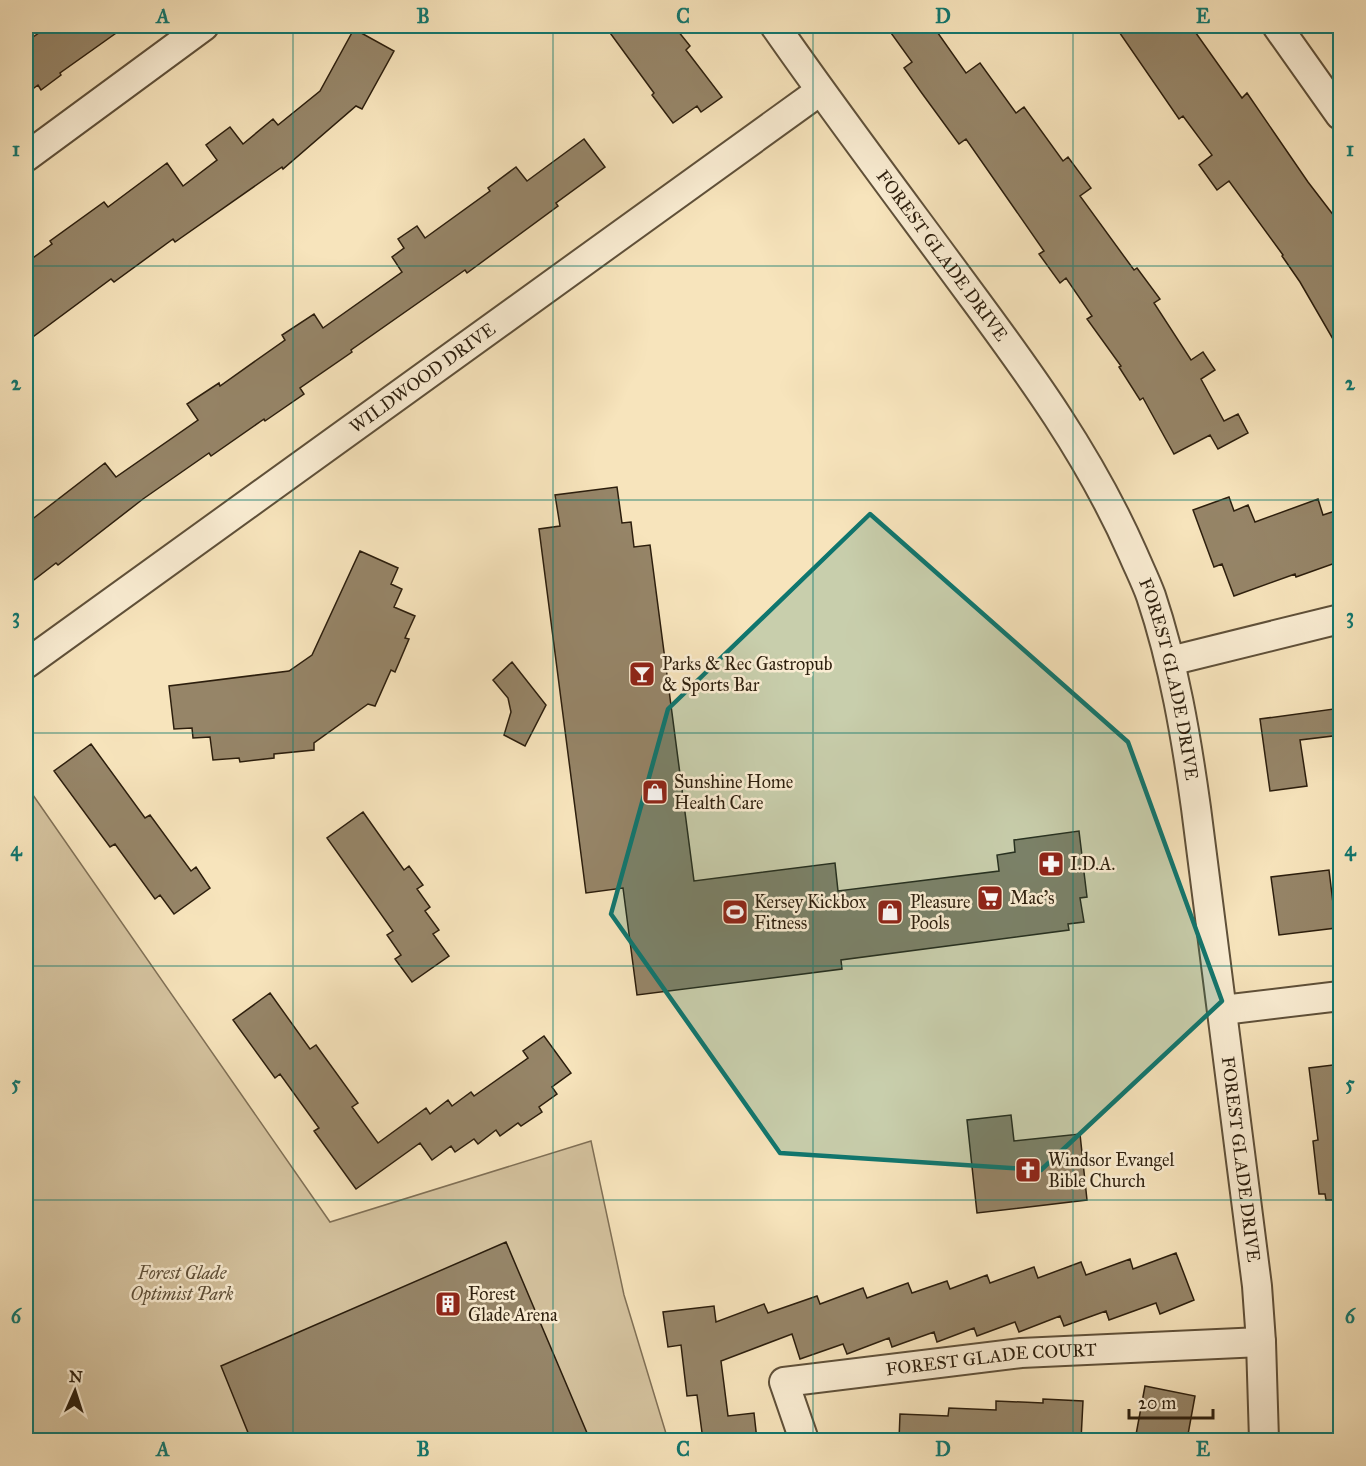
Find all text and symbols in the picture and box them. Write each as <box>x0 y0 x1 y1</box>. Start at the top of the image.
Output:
text: A <box>154 4 170 28</box>
text: B <box>416 4 430 28</box>
text: C <box>676 4 690 28</box>
text: D <box>935 4 951 28</box>
text: E <box>1196 4 1211 28</box>
text: 1 <box>12 137 20 161</box>
text: 1 <box>1346 137 1354 161</box>
street label: FOREST GLADE DRIVE <box>872 166 1013 346</box>
street label: WILDWOOD DRIVE <box>345 318 500 438</box>
text: 2 <box>11 371 22 395</box>
text: 2 <box>1345 371 1356 395</box>
street label: FOREST GLADE DRIVE <box>1134 575 1203 782</box>
text: 3 <box>12 604 20 629</box>
text: 3 <box>1346 604 1354 629</box>
place label: Parks & Rec Gastropub & Sports Bar <box>662 653 833 696</box>
bar icon: Parks & Rec Gastropub & Sports Bar <box>627 659 657 689</box>
place label: Sunshine Home Health Care <box>674 771 793 814</box>
shop icon: Sunshine Home Health Care <box>640 777 670 807</box>
text: 4 <box>10 837 22 862</box>
text: 4 <box>1344 837 1356 862</box>
pharmacy icon: I.D.A. <box>1036 849 1066 879</box>
place label: I.D.A. <box>1070 853 1115 875</box>
supermarket icon: Mac's <box>975 883 1005 913</box>
place label: Mac's <box>1010 887 1055 909</box>
place label: Kersey Kickbox Fitness <box>754 891 867 934</box>
place label: Pleasure Pools <box>910 891 971 934</box>
sports icon: Kersey Kickbox Fitness <box>720 897 750 927</box>
shop icon: Pleasure Pools <box>875 897 905 927</box>
street label: FOREST GLADE DRIVE <box>1217 1055 1265 1264</box>
text: 5 <box>11 1071 21 1095</box>
text: 5 <box>1345 1071 1355 1095</box>
place label: Windsor Evangel Bible Church <box>1048 1149 1174 1192</box>
church icon: Windsor Evangel Bible Church <box>1013 1155 1043 1185</box>
park label: Forest Glade Optimist Park <box>130 1262 234 1306</box>
place label: Forest Glade Arena <box>468 1283 558 1326</box>
building icon: Forest Glade Arena <box>433 1289 463 1319</box>
text: 6 <box>11 1304 23 1328</box>
text: 6 <box>1345 1304 1357 1328</box>
street label: FOREST GLADE COURT <box>884 1339 1097 1380</box>
north arrow <box>45 1361 105 1421</box>
text: N <box>68 1367 83 1386</box>
scale bar <box>1129 1382 1213 1420</box>
text: 20 m <box>1138 1392 1176 1414</box>
text: A <box>154 1437 170 1461</box>
text: B <box>416 1437 430 1461</box>
text: C <box>676 1437 690 1461</box>
text: D <box>935 1437 951 1461</box>
text: E <box>1196 1437 1211 1461</box>

